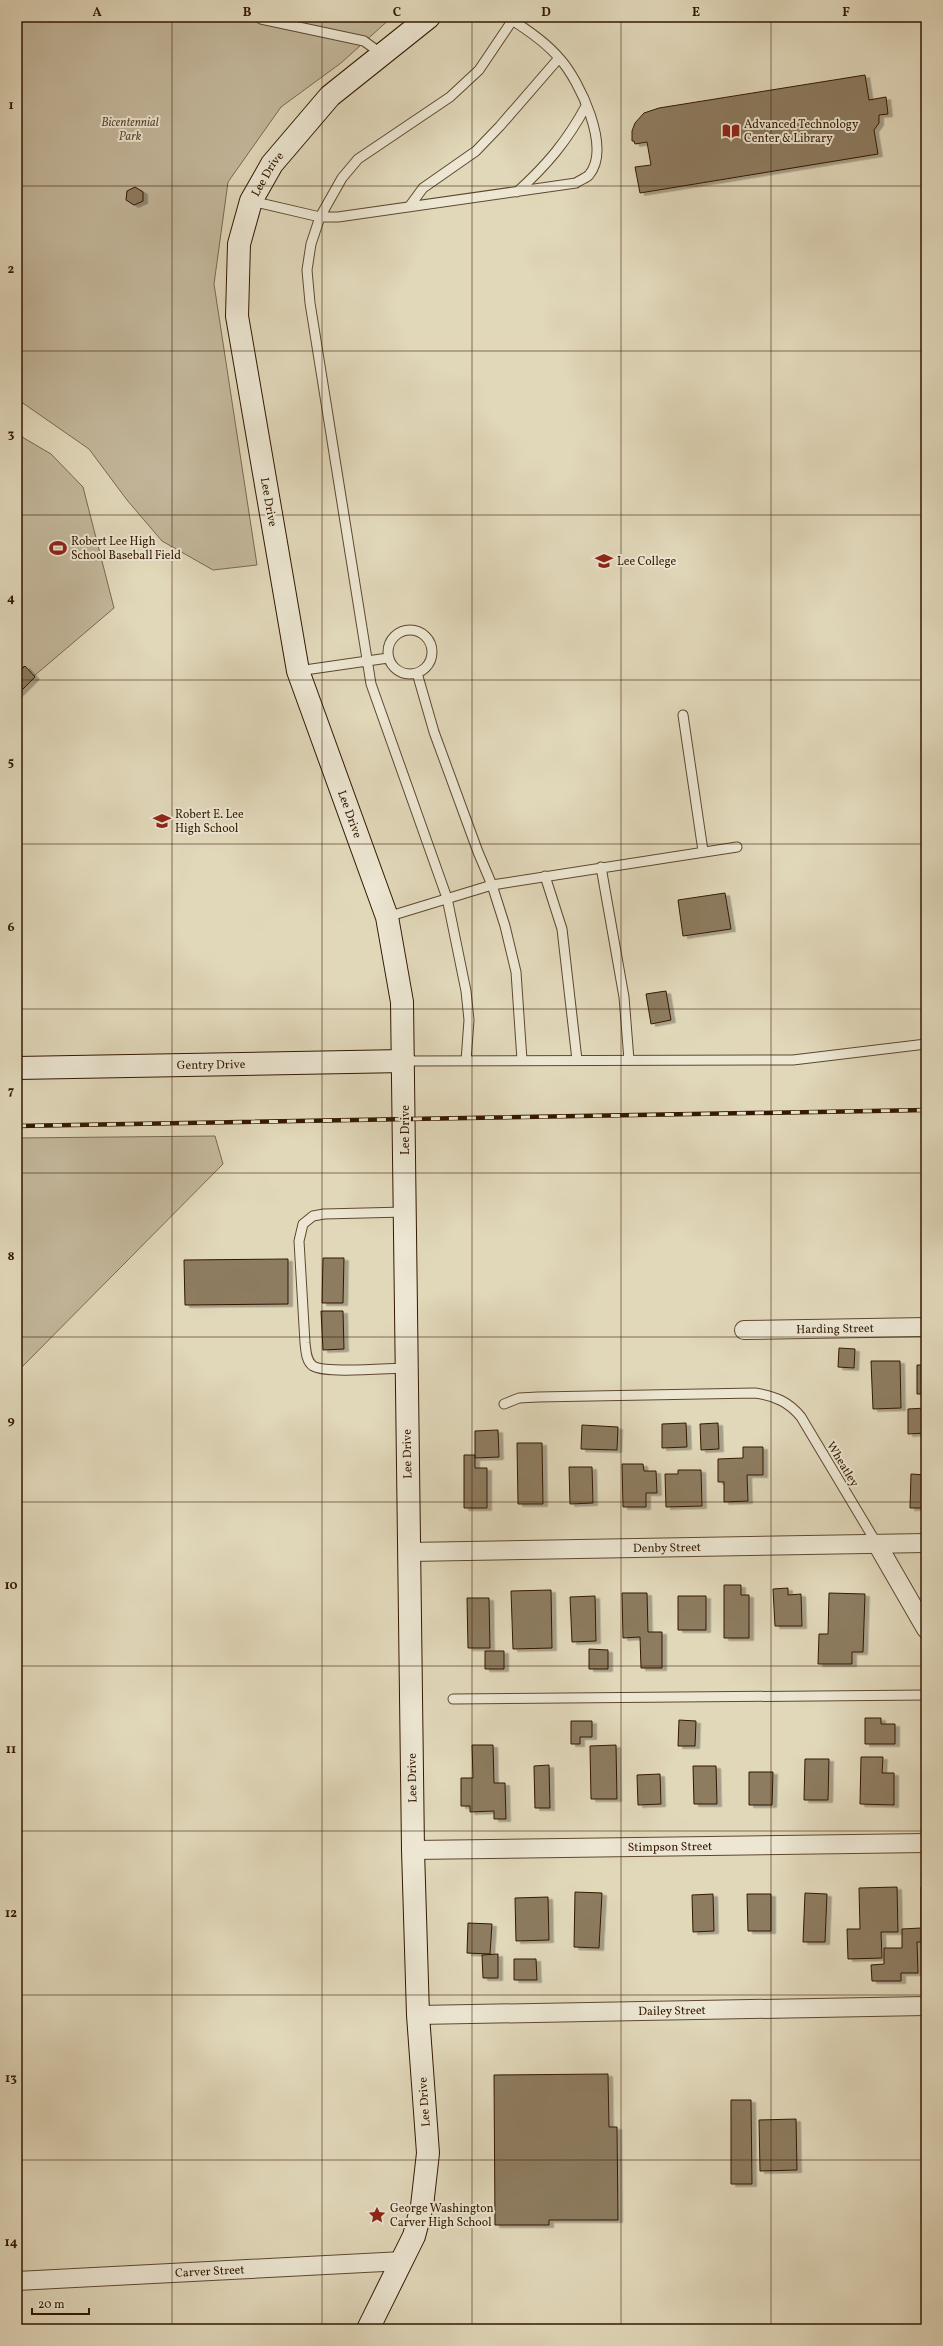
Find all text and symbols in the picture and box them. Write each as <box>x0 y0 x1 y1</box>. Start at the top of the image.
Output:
text: A <box>92 4 102 22</box>
text: B <box>243 4 252 22</box>
text: C <box>393 4 401 22</box>
text: D <box>541 4 551 22</box>
text: E <box>692 4 700 22</box>
text: F <box>842 4 850 22</box>
text: 1 <box>8 97 14 115</box>
park label: Bicentennial Park <box>101 115 159 145</box>
place label: Advanced Technology Center & Library <box>744 117 859 147</box>
library icon: Advanced Technology Center & Library <box>721 121 741 141</box>
street label: Lee Drive <box>248 149 288 200</box>
text: 2 <box>8 261 15 279</box>
text: 3 <box>8 426 15 444</box>
street label: Lee Drive <box>256 476 280 528</box>
place label: Robert Lee High School Baseball Field <box>71 534 181 564</box>
sports icon: Robert Lee High School Baseball Field <box>48 538 68 558</box>
school or university icon: Lee College <box>594 551 614 571</box>
place label: Lee College <box>617 554 677 570</box>
text: 4 <box>7 590 15 608</box>
text: 5 <box>8 754 14 772</box>
street label: Lee Drive <box>333 788 365 841</box>
place label: Robert E. Lee High School <box>175 807 244 837</box>
school or university icon: Robert E. Lee High School <box>152 811 172 831</box>
text: 6 <box>7 919 15 937</box>
street label: Gentry Drive <box>176 1057 246 1074</box>
text: 7 <box>8 1083 14 1101</box>
street label: Lee Drive <box>398 1105 414 1155</box>
text: 8 <box>7 1248 15 1266</box>
street label: Harding Street <box>796 1321 874 1338</box>
text: 9 <box>7 1412 15 1430</box>
street label: Lee Drive <box>400 1429 416 1479</box>
street label: Wheatley <box>822 1439 862 1491</box>
street label: Denby Street <box>633 1540 701 1557</box>
text: 10 <box>4 1577 18 1595</box>
text: 11 <box>6 1741 16 1759</box>
street label: Lee Drive <box>405 1753 421 1803</box>
street label: Stimpson Street <box>628 1839 712 1856</box>
text: 12 <box>5 1905 17 1923</box>
street label: Dailey Street <box>638 2003 706 2020</box>
text: 13 <box>5 2070 17 2088</box>
street label: Lee Drive <box>415 2076 435 2127</box>
place label: George Washington Carver High School <box>390 2201 494 2231</box>
place icon: George Washington Carver High School <box>367 2205 387 2225</box>
text: 14 <box>4 2234 18 2252</box>
street label: Carver Street <box>175 2262 245 2282</box>
scale bar <box>32 2290 89 2316</box>
text: 20 m <box>38 2297 65 2313</box>

